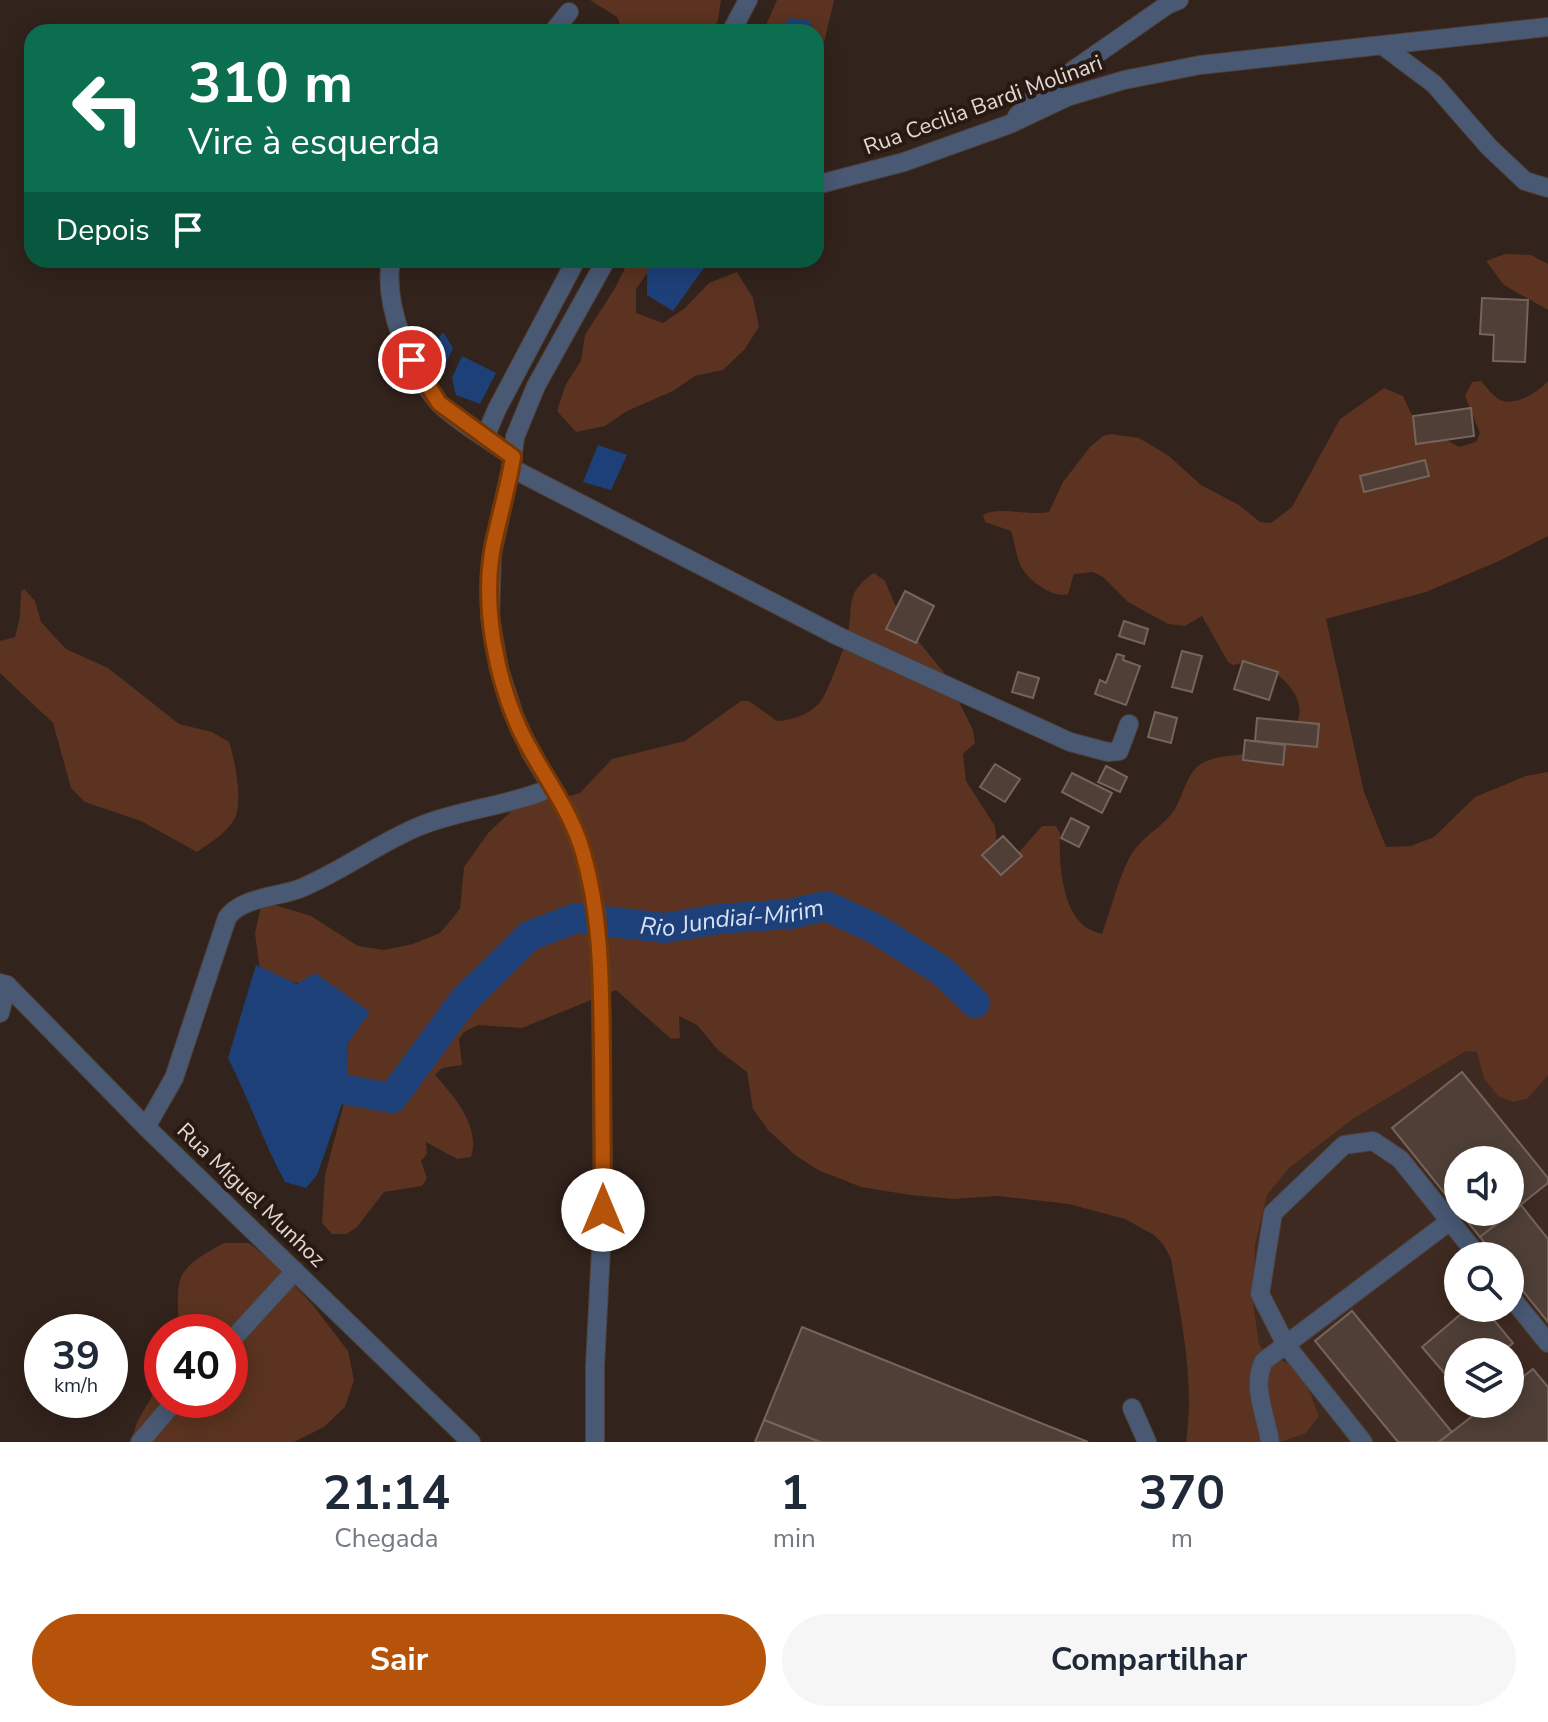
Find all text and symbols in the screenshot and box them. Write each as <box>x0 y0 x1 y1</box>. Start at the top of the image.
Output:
text: 310 m <box>188 45 353 122</box>
street label: Rua Cecilia Bardi Molinari <box>859 48 1107 162</box>
icon: left <box>56 56 160 160</box>
text: Vire à esquerda <box>188 118 440 167</box>
icon: arrive <box>166 208 210 252</box>
text: Depois <box>56 210 150 251</box>
pin <box>378 326 446 394</box>
icon: arrive <box>390 338 434 382</box>
water label: Rio Jundiaí-Mirim <box>638 891 827 944</box>
street label: Rua Miguel Munhoz <box>170 1116 332 1274</box>
map controls <box>1444 1146 1524 1418</box>
button: sound <box>1444 1146 1524 1226</box>
position arrow <box>561 1168 645 1252</box>
button: search <box>1444 1242 1524 1322</box>
speed limit sign: 40 <box>144 1314 248 1418</box>
text: 39 <box>52 1329 100 1383</box>
button: layers <box>1444 1338 1524 1418</box>
text: km/h <box>54 1372 98 1399</box>
text: 21:14 <box>323 1460 450 1526</box>
text: 1 <box>780 1460 809 1526</box>
text: 370 <box>1139 1460 1225 1526</box>
text: Chegada <box>334 1521 438 1556</box>
text: min <box>773 1521 816 1556</box>
text: m <box>1171 1521 1193 1556</box>
button: Sair <box>32 1614 766 1706</box>
button: Compartilhar <box>782 1614 1516 1706</box>

